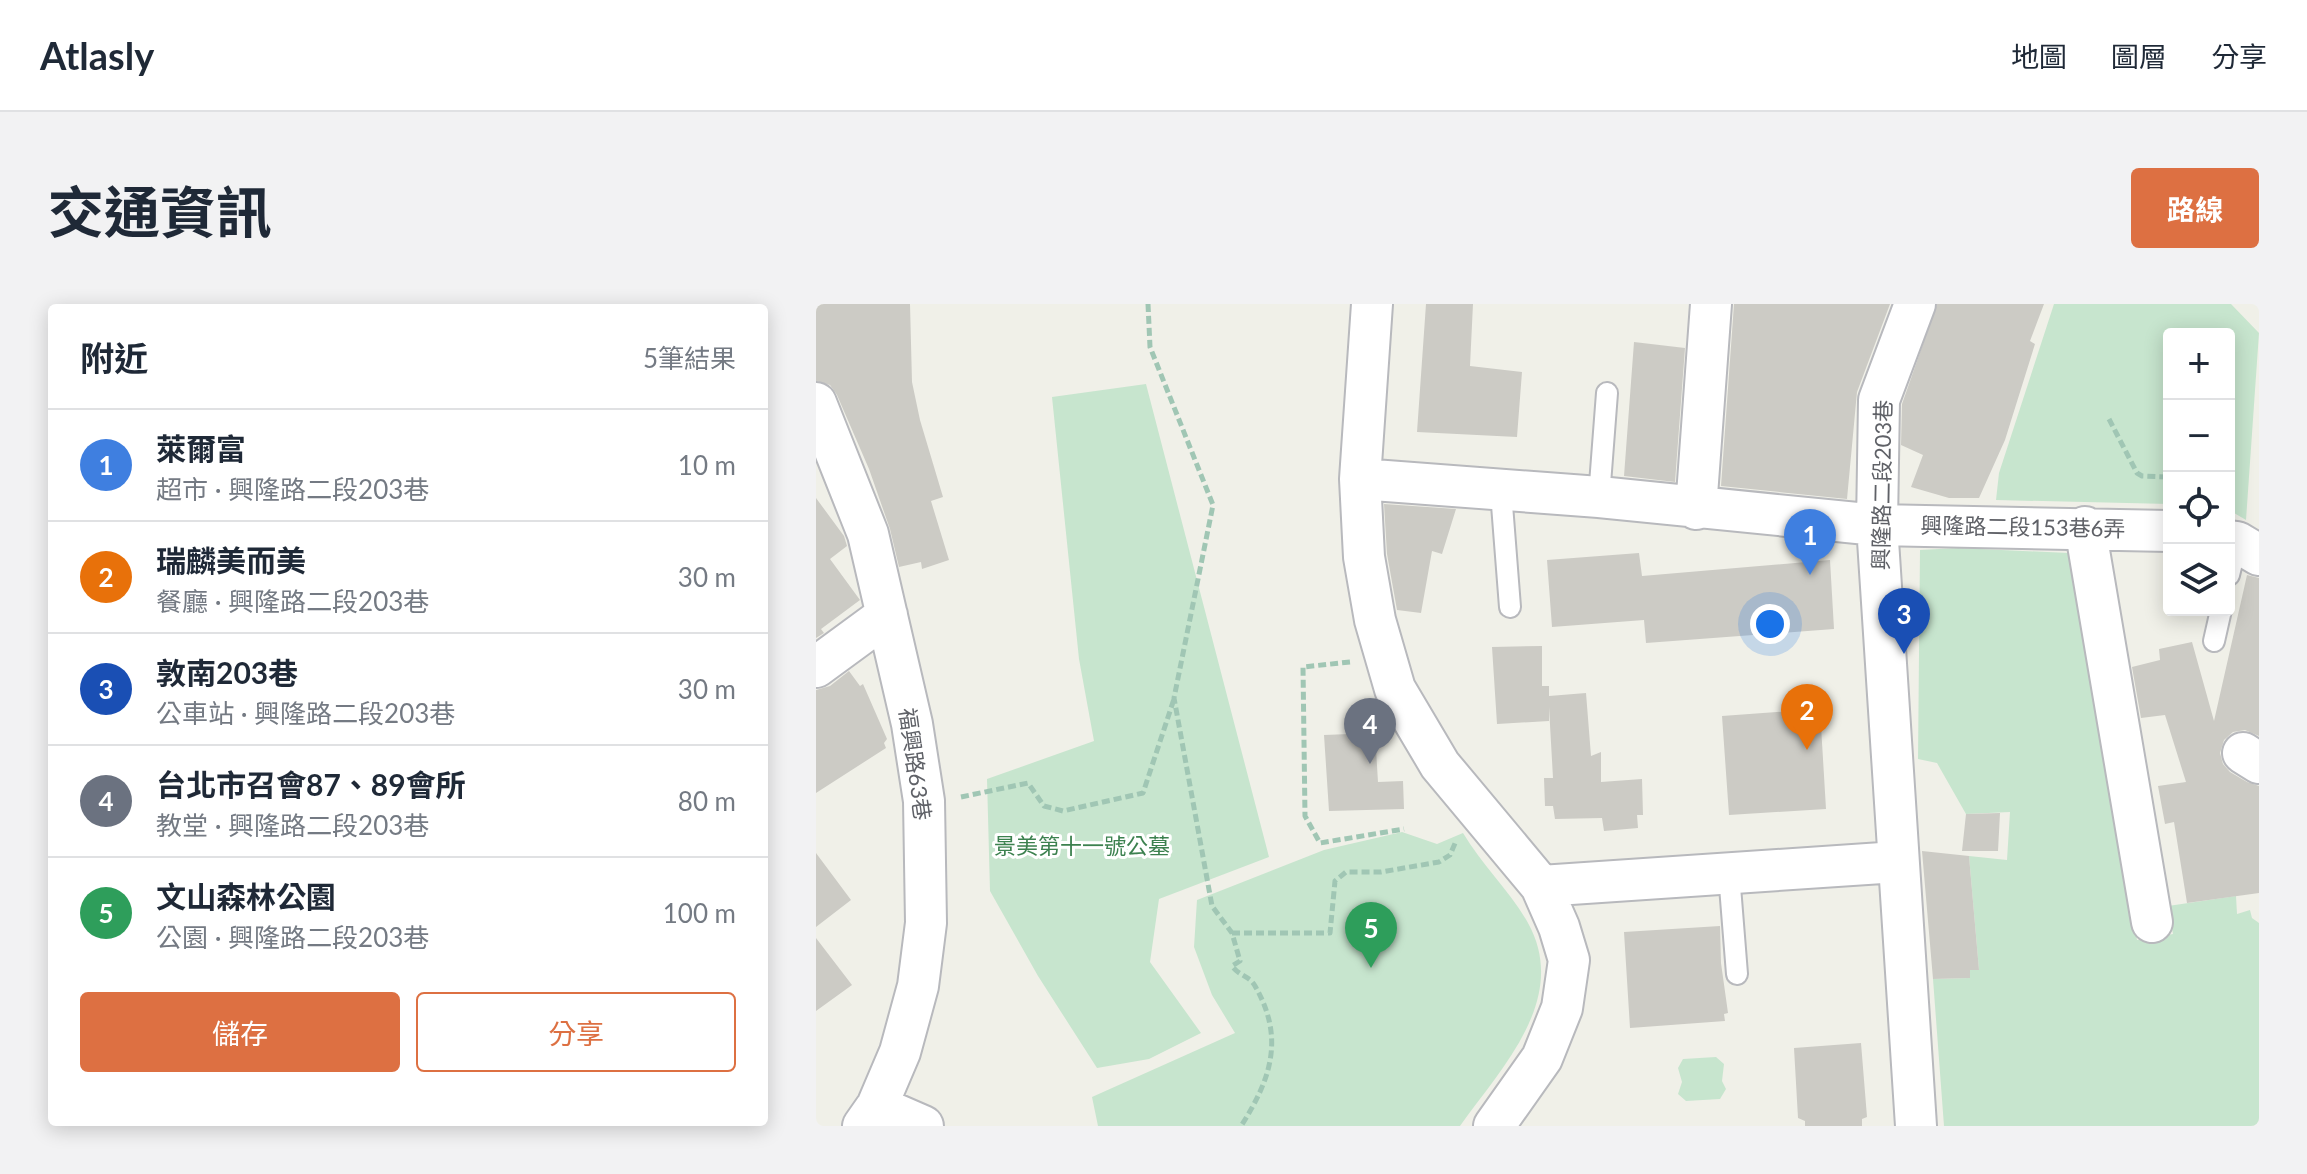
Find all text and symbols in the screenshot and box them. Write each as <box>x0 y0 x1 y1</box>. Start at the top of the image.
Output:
text: Atlasly <box>40 32 154 78</box>
text: 地圖 <box>2011 39 2067 73</box>
text: 圖層 <box>2111 39 2167 73</box>
text: 分享 <box>2211 39 2267 73</box>
button: 路線 <box>2131 168 2259 248</box>
text: 交通資訊 <box>48 178 272 245</box>
map controls <box>2163 328 2235 616</box>
button: + <box>2163 328 2235 400</box>
text: 附近 <box>80 337 148 378</box>
text: 5筆結果 <box>643 342 736 374</box>
street label: 興隆路二段203巷 <box>1867 400 1896 570</box>
button: − <box>2163 400 2235 472</box>
text: 萊爾富 <box>156 430 246 466</box>
text: 1 <box>98 449 114 481</box>
text: 10 m <box>678 449 736 481</box>
button: locate <box>2163 472 2235 544</box>
text: 超市 · 興隆路二段203巷 <box>156 473 429 505</box>
pin: 1 <box>1784 509 1836 575</box>
street label: 興隆路二段153巷6弄 <box>1920 511 2126 542</box>
text: 瑞麟美而美 <box>156 542 306 578</box>
button: layers <box>2163 544 2235 616</box>
text: 2 <box>98 561 114 593</box>
text: 30 m <box>678 561 736 593</box>
text: 餐廳 · 興隆路二段203巷 <box>156 585 429 617</box>
pin: 3 <box>1878 588 1930 654</box>
your location <box>1750 604 1790 644</box>
text: 敦南203巷 <box>156 654 298 690</box>
text: 3 <box>98 673 114 705</box>
text: 30 m <box>678 673 736 705</box>
pin: 2 <box>1781 684 1833 750</box>
text: 公車站 · 興隆路二段203巷 <box>156 697 455 729</box>
pin: 4 <box>1344 698 1396 764</box>
street label: 福興路63巷 <box>894 706 937 822</box>
text: 台北市召會87、89會所 <box>156 766 466 802</box>
text: 4 <box>98 785 114 817</box>
text: 80 m <box>678 785 736 817</box>
text: 教堂 · 興隆路二段203巷 <box>156 809 429 841</box>
park label: 景美第十一號公墓 <box>994 832 1170 859</box>
text: 文山森林公園 <box>156 878 336 914</box>
text: 5 <box>98 897 114 929</box>
text: 100 m <box>663 897 736 929</box>
pin: 5 <box>1345 902 1397 968</box>
text: 公園 · 興隆路二段203巷 <box>156 921 429 953</box>
button: 儲存 <box>80 992 400 1072</box>
button: 分享 <box>416 992 736 1072</box>

